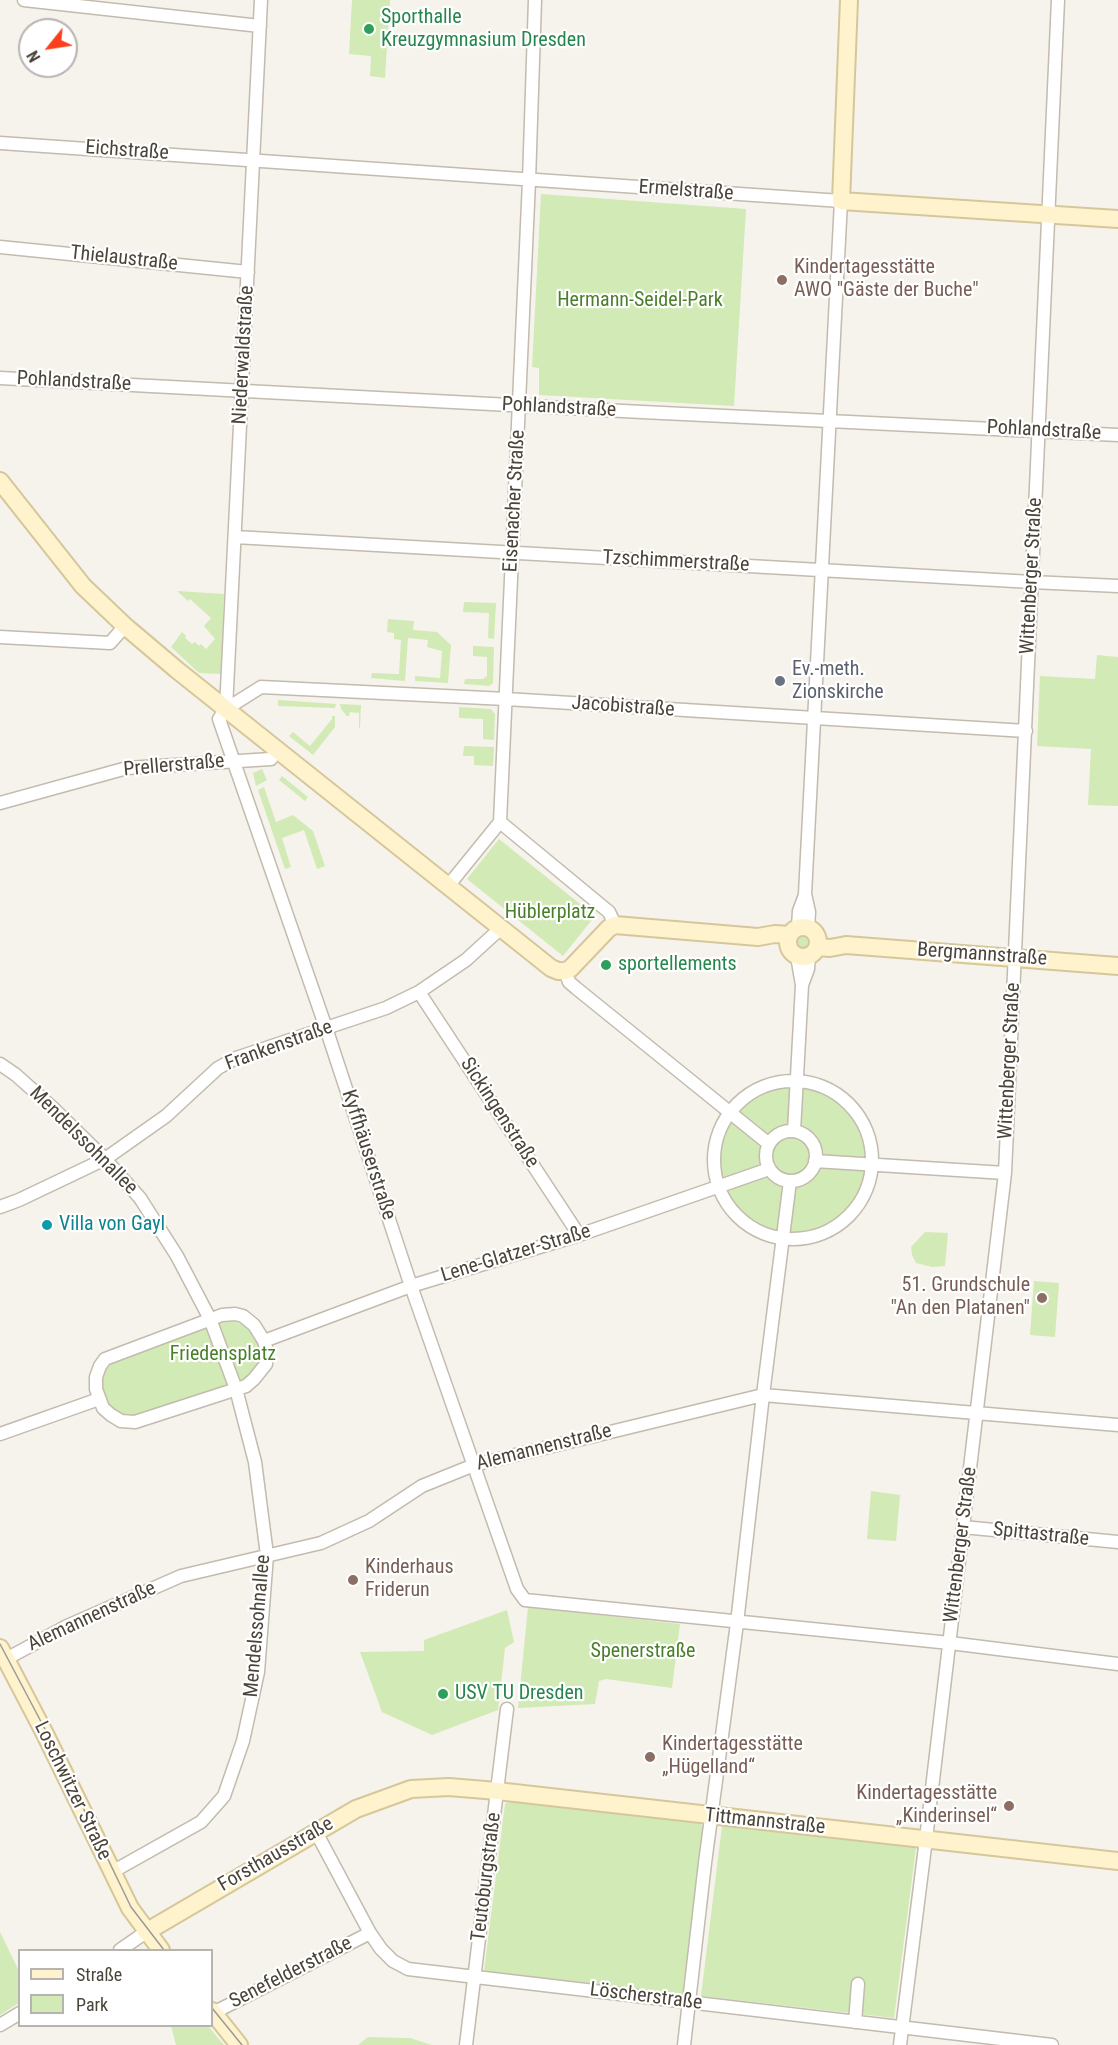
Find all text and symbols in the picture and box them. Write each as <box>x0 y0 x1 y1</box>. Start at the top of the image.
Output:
place label: Sporthalle Kreuzgymnasium Dresden <box>381 6 586 53</box>
north arrow <box>18 18 78 78</box>
marker: Sporthalle Kreuzgymnasium Dresden <box>362 22 376 36</box>
text: N <box>23 47 44 65</box>
street label: Eichstraße <box>84 136 170 166</box>
street label: Ermelstraße <box>638 176 734 206</box>
street label: Thielaustraße <box>69 241 179 277</box>
place label: Kindertagesstätte AWO "Gäste der Buche" <box>794 256 979 303</box>
marker: Kindertagesstätte AWO "Gäste der Buche" <box>775 273 789 287</box>
street label: Niederwaldstraße <box>228 285 260 425</box>
park label: Hermann-Seidel-Park <box>557 289 723 313</box>
street label: Pohlandstraße <box>16 367 132 397</box>
street label: Pohlandstraße <box>501 393 617 423</box>
street label: Pohlandstraße <box>986 416 1102 446</box>
street label: Eisenacher Straße <box>499 429 531 573</box>
street label: Wittenberger Straße <box>1016 497 1048 655</box>
street label: Tzschimmerstraße <box>602 546 750 578</box>
place label: Ev.-meth. Zionskirche <box>792 658 884 705</box>
marker: Ev.-meth. Zionskirche <box>773 674 787 688</box>
street label: Jacobistraße <box>571 691 675 723</box>
street label: Prellerstraße <box>123 750 225 782</box>
park label: Hüblerplatz <box>505 901 595 925</box>
street label: Bergmannstraße <box>916 938 1048 972</box>
place label: sportellements <box>618 953 737 977</box>
marker: sportellements <box>599 958 613 972</box>
street label: Wittenberger Straße <box>994 982 1026 1140</box>
street label: Frankenstraße <box>222 1016 336 1076</box>
street label: Sickingenstraße <box>454 1053 544 1173</box>
street label: Mendelssohnallee <box>24 1082 142 1200</box>
street label: Kyffhäuserstraße <box>336 1087 400 1223</box>
place label: Villa von Gayl <box>59 1213 165 1237</box>
marker: Villa von Gayl <box>40 1218 54 1232</box>
street label: Lene-Glatzer-Straße <box>438 1220 594 1288</box>
place label: 51. Grundschule "An den Platanen" <box>890 1274 1030 1321</box>
marker: 51. Grundschule "An den Platanen" <box>1035 1291 1049 1305</box>
park label: Friedensplatz <box>170 1343 276 1367</box>
street label: Alemannenstraße <box>474 1420 614 1476</box>
street label: Wittenberger Straße <box>940 1466 982 1624</box>
street label: Spittastraße <box>992 1518 1090 1552</box>
street label: Mendelssohnallee <box>240 1554 276 1698</box>
place label: Kinderhaus Friderun <box>365 1556 454 1603</box>
marker: Kinderhaus Friderun <box>346 1573 360 1587</box>
street label: Alemannenstraße <box>24 1577 160 1657</box>
park label: Spenerstraße <box>591 1640 695 1664</box>
place label: USV TU Dresden <box>455 1682 583 1706</box>
marker: USV TU Dresden <box>436 1687 450 1701</box>
street label: Loschwitzer Straße <box>28 1718 116 1864</box>
place label: Kindertagesstätte „Hügelland“ <box>662 1733 803 1780</box>
marker: Kindertagesstätte „Hügelland“ <box>643 1750 657 1764</box>
place label: Kindertagesstätte „Kinderinsel“ <box>856 1782 997 1829</box>
marker: Kindertagesstätte „Kinderinsel“ <box>1002 1799 1016 1813</box>
street label: Tittmannstraße <box>704 1804 826 1840</box>
street label: Teutoburgstraße <box>467 1811 507 1943</box>
street label: Forsthausstraße <box>214 1812 338 1898</box>
street label: Senefelderstraße <box>226 1932 356 2014</box>
legend <box>18 1949 213 2027</box>
text: Straße <box>76 1964 122 1985</box>
street label: Löscherstraße <box>588 1978 704 2016</box>
text: Park <box>76 1994 108 2015</box>

